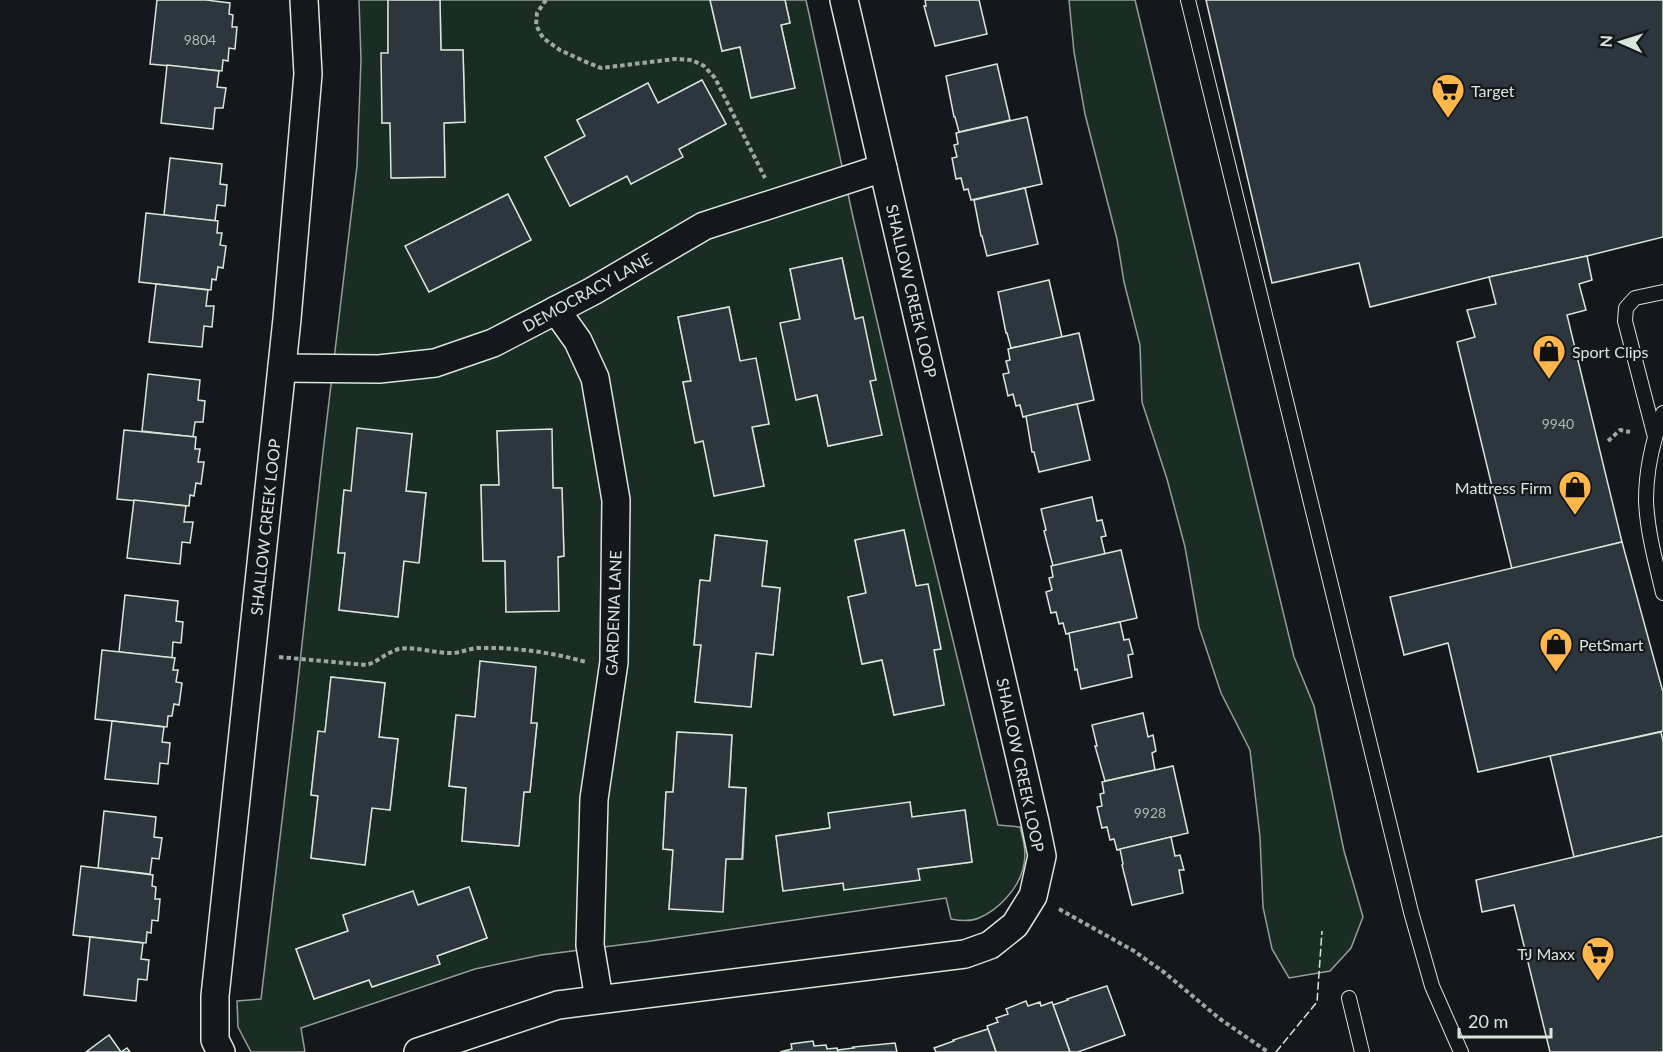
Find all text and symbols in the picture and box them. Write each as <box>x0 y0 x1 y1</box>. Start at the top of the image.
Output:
north arrow <box>1591 12 1651 72</box>
house number: 9804 <box>184 31 216 48</box>
text: N <box>1596 35 1615 48</box>
supermarket icon: Target <box>1430 72 1466 119</box>
place label: Target <box>1471 81 1515 100</box>
street label: SHALLOW CREEK LOOP <box>883 202 941 380</box>
street label: DEMOCRACY LANE <box>519 249 655 335</box>
shop icon: Sport Clips <box>1531 333 1567 380</box>
place label: Sport Clips <box>1572 342 1648 361</box>
house number: 9940 <box>1542 415 1574 432</box>
street label: SHALLOW CREEK LOOP <box>246 437 284 616</box>
shop icon: Mattress Firm <box>1557 469 1593 516</box>
place label: Mattress Firm <box>1455 478 1552 497</box>
street label: GARDENIA LANE <box>601 550 625 676</box>
shop icon: PetSmart <box>1538 626 1574 673</box>
place label: PetSmart <box>1579 635 1644 654</box>
street label: SHALLOW CREEK LOOP <box>993 676 1049 854</box>
house number: 9928 <box>1134 804 1166 821</box>
supermarket icon: TJ Maxx <box>1580 935 1616 982</box>
place label: TJ Maxx <box>1517 944 1575 963</box>
scale bar <box>1459 1001 1550 1039</box>
text: 20 m <box>1468 1010 1508 1032</box>

